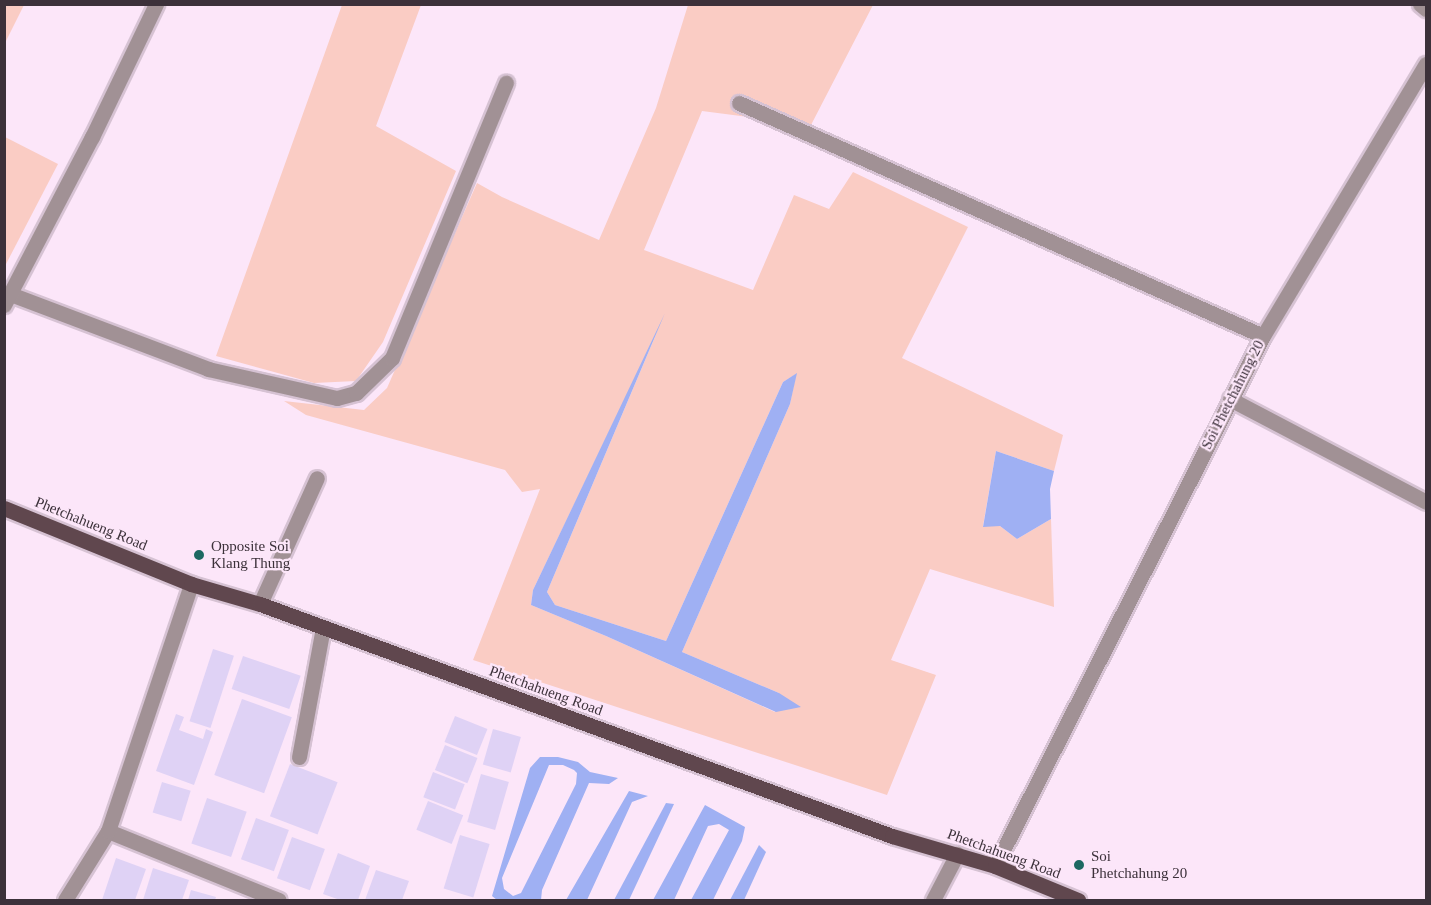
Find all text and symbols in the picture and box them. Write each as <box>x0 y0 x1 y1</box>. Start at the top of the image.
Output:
street label: Soi Phetchahung 20 <box>1198 337 1268 453</box>
street label: Phetchahueng Road <box>32 493 150 555</box>
place label: Opposite Soi Klang Thung <box>211 537 291 572</box>
marker: Opposite Soi Klang Thung <box>192 548 206 562</box>
street label: Phetchahueng Road <box>487 662 605 720</box>
street label: Phetchahueng Road <box>945 825 1063 883</box>
place label: Soi Phetchahung 20 <box>1091 847 1187 882</box>
marker: Soi Phetchahung 20 <box>1072 858 1086 872</box>

